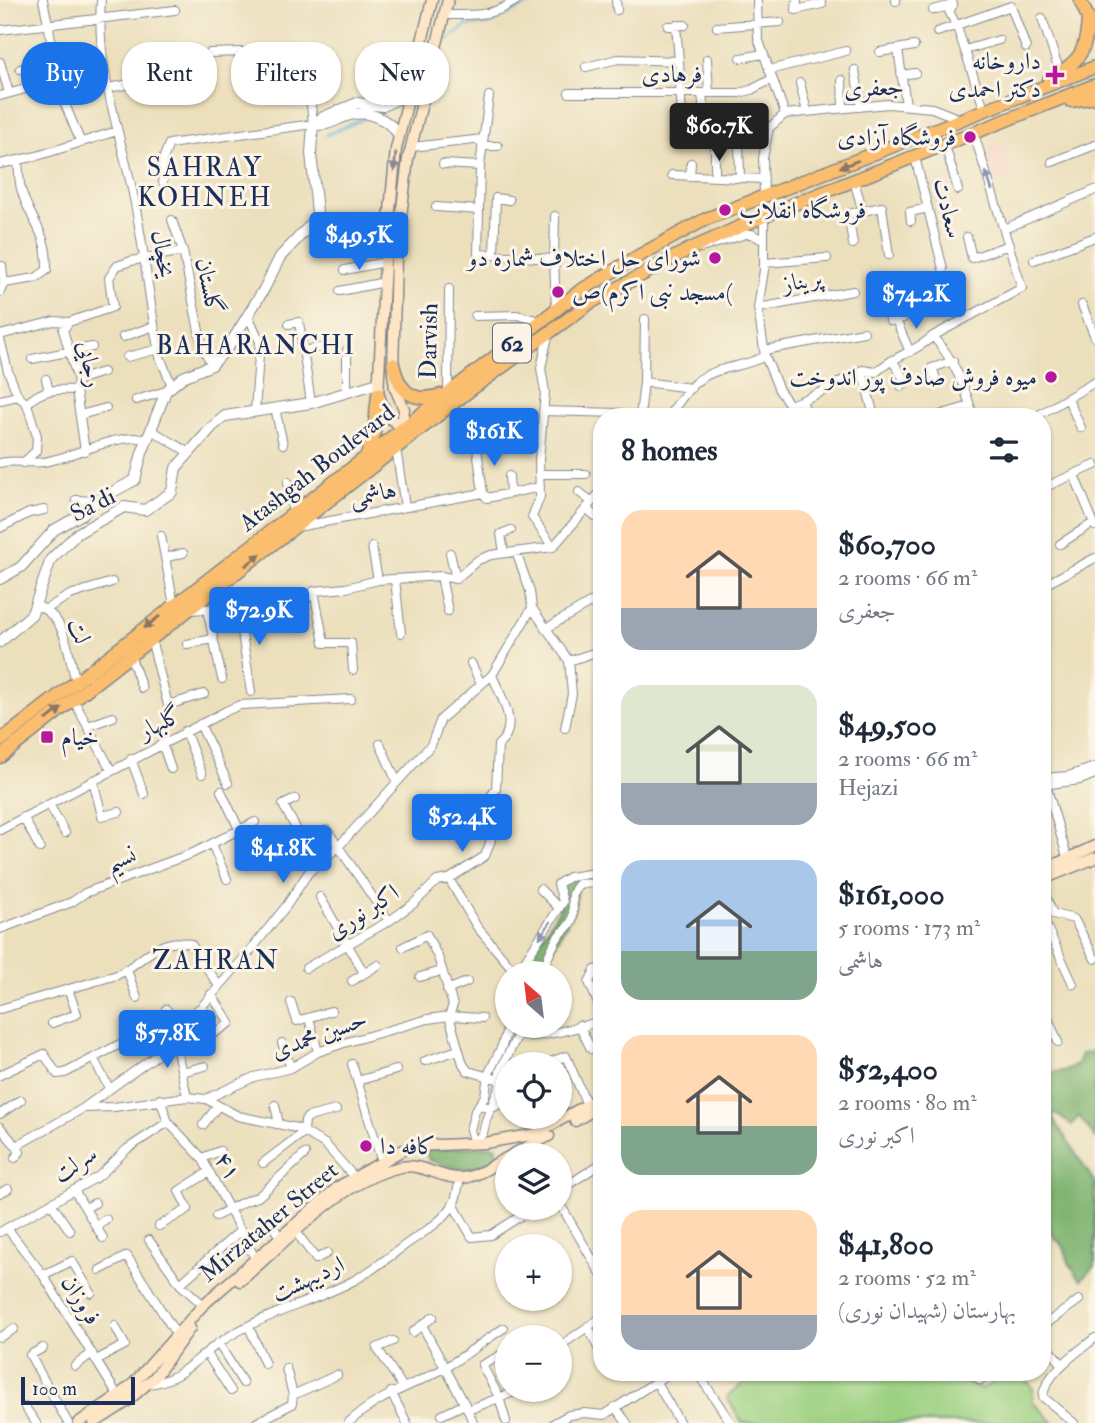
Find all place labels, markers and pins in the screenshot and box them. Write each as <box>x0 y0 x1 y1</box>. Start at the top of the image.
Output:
place label: داروخانه دکتر احمدی <box>948 46 1041 105</box>
marker: داروخانه دکتر احمدی <box>1047 67 1063 83</box>
pin: $60.7K <box>662 104 776 163</box>
place label: فروشگاه آزادی <box>837 122 956 153</box>
marker: فروشگاه آزادی <box>962 129 978 145</box>
place label: فروشگاه انقلاب <box>739 195 866 226</box>
marker: فروشگاه انقلاب <box>717 202 733 218</box>
pin: $49.5K <box>302 212 416 272</box>
place label: شورای حل اختلاف شماره دو <box>465 243 701 275</box>
marker: شورای حل اختلاف شماره دو <box>707 250 723 266</box>
pin: $74.2K <box>859 272 973 331</box>
place label: مسجد نبی اکرم)ص( <box>572 277 733 313</box>
marker: مسجد نبی اکرم)ص( <box>550 284 566 300</box>
place label: میوه فروش صادف پور اندوخت <box>789 362 1037 394</box>
marker: میوه فروش صادف پور اندوخت <box>1043 369 1059 385</box>
pin: $161K <box>445 408 543 468</box>
pin: $72.9K <box>202 588 316 647</box>
place label: خیام <box>61 722 99 758</box>
marker: خیام <box>39 729 55 745</box>
pin: $52.4K <box>405 794 519 854</box>
pin: $41.8K <box>226 826 340 885</box>
pin: $57.8K <box>110 1010 224 1070</box>
place label: کافه دا <box>380 1131 436 1162</box>
marker: کافه دا <box>358 1138 374 1154</box>

